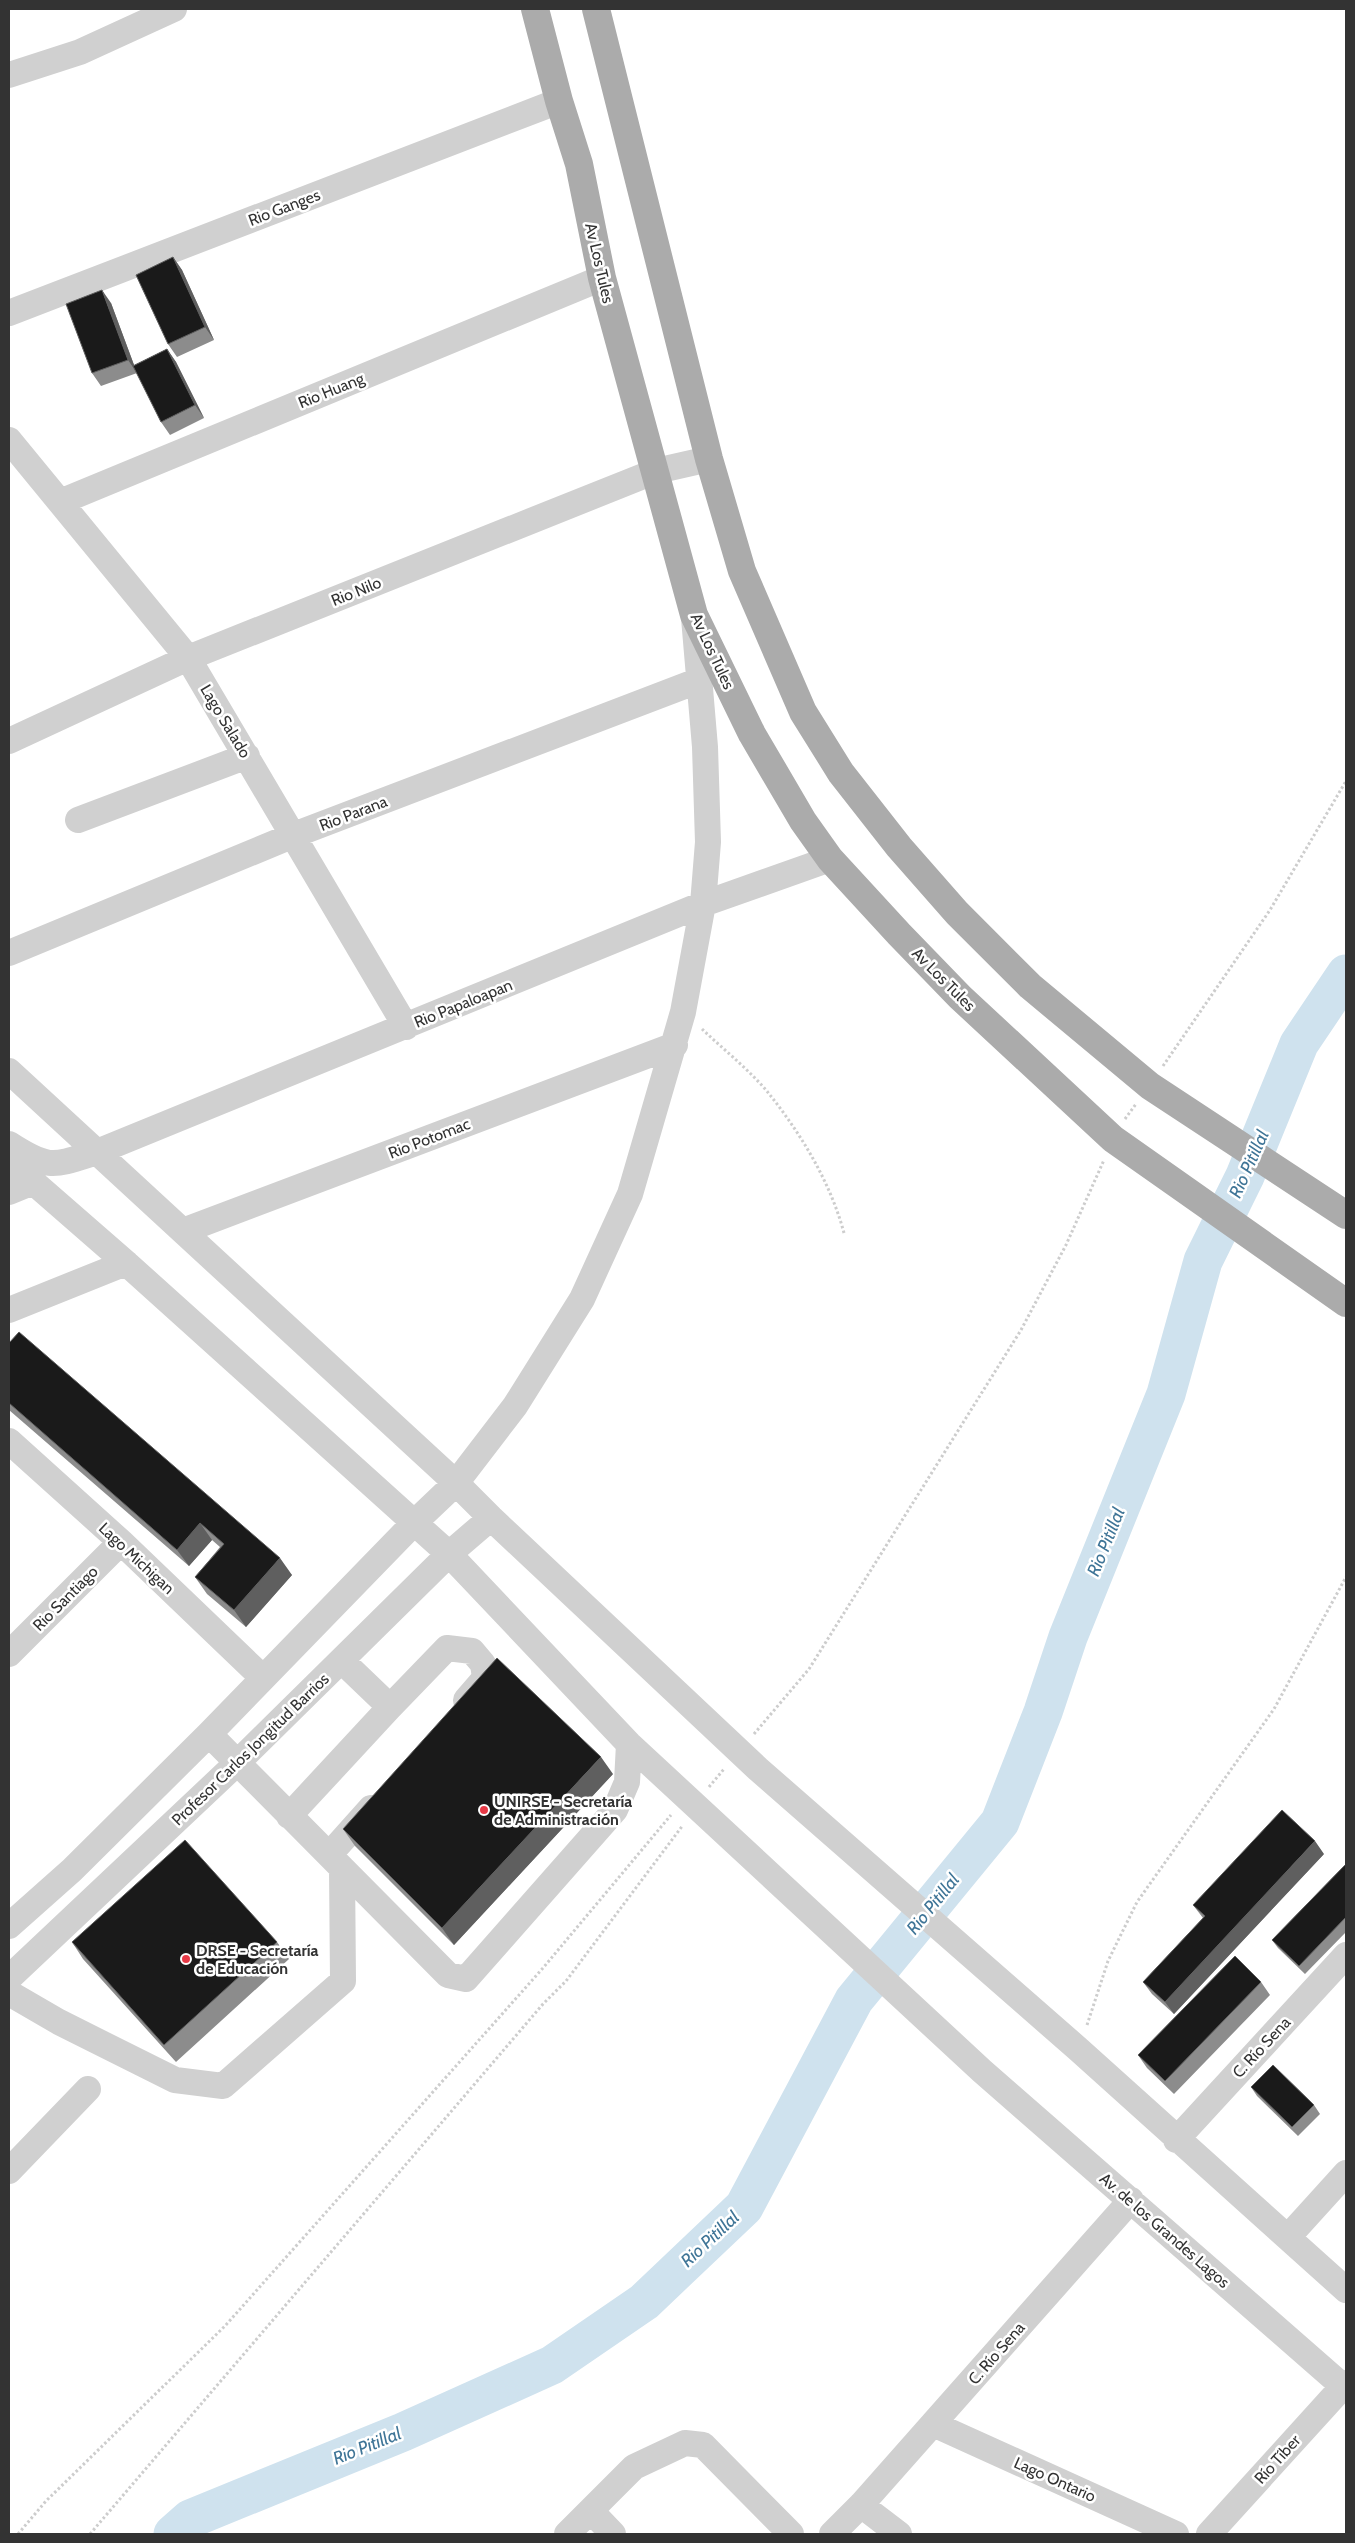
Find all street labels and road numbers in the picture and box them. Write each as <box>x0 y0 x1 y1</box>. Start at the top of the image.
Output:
street label: Rio Ganges <box>246 185 323 230</box>
street label: Av Los Tules <box>581 221 618 305</box>
street label: Rio Huang <box>295 368 368 412</box>
street label: Rio Nilo <box>328 573 384 610</box>
street label: Av Los Tules <box>687 610 739 693</box>
street label: Lago Salado <box>196 681 255 762</box>
street label: Rio Parana <box>317 792 390 835</box>
street label: Av Los Tules <box>908 944 980 1015</box>
street label: Rio Papaloapan <box>411 975 515 1032</box>
street label: Rio Potomac <box>386 1114 473 1163</box>
street label: Lago Michigan <box>95 1519 178 1598</box>
street label: Rio Santiago <box>29 1562 102 1635</box>
street label: Profesor Carlos Jongitud Barrios <box>168 1669 333 1829</box>
street label: C. Río Sena <box>1228 2013 1295 2082</box>
street label: Av. de los Grandes Lagos <box>1096 2169 1234 2292</box>
street label: C. Río Sena <box>964 2318 1029 2388</box>
street label: Río Tíber <box>1250 2430 1305 2488</box>
street label: Lago Ontario <box>1011 2453 1099 2506</box>

